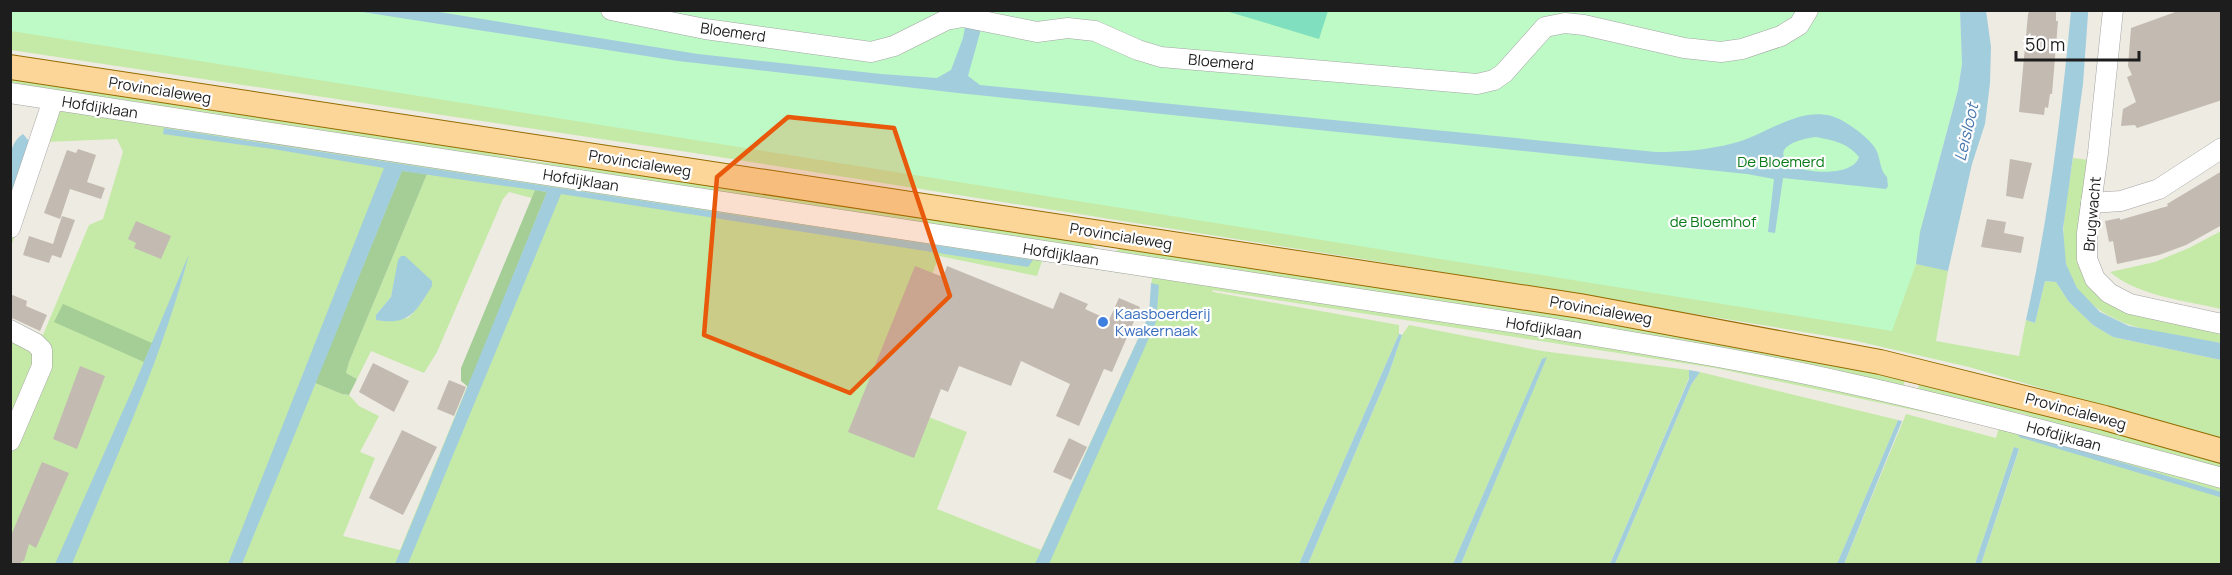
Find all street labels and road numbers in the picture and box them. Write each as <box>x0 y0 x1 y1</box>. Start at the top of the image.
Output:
street label: Bloemerd <box>699 17 767 47</box>
street label: Bloemerd <box>1187 49 1255 75</box>
street label: Provincialeweg <box>107 72 213 108</box>
street label: Hofdijklaan <box>60 91 140 123</box>
street label: Provincialeweg <box>587 145 693 181</box>
street label: Hofdijklaan <box>541 164 621 196</box>
street label: Brugwacht <box>2078 176 2106 252</box>
street label: Provincialeweg <box>1068 218 1174 254</box>
street label: Hofdijklaan <box>1021 238 1101 270</box>
street label: Provincialeweg <box>1548 291 1654 329</box>
street label: Hofdijklaan <box>1504 312 1584 344</box>
street label: Provincialeweg <box>2023 387 2129 435</box>
street label: Hofdijklaan <box>2024 416 2104 456</box>

